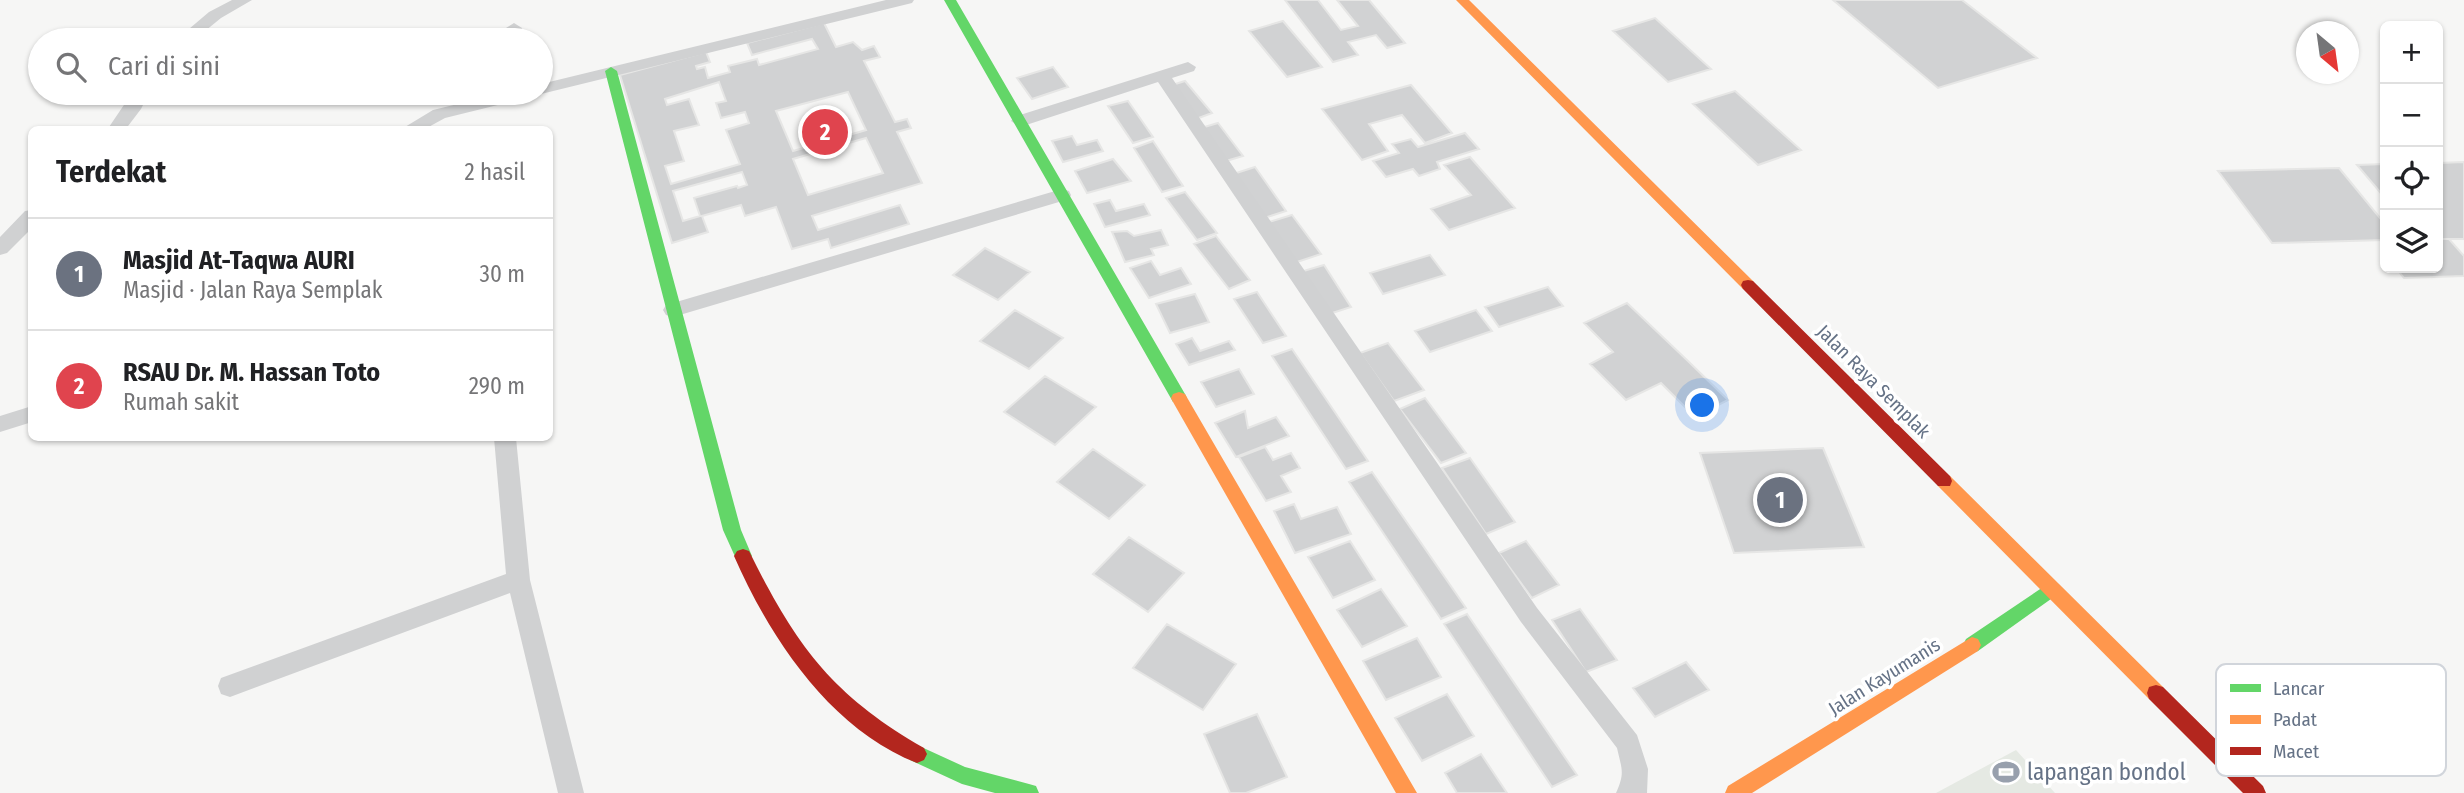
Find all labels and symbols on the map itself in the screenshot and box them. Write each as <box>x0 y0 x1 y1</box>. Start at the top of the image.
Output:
north arrow <box>2296 21 2359 84</box>
pin: 2 <box>802 106 848 158</box>
street label: Jalan Raya Semplak <box>1812 320 1935 443</box>
your location <box>1685 388 1719 422</box>
pin: 1 <box>1757 474 1803 526</box>
street label: Jalan Kayumanis <box>1824 633 1944 720</box>
legend <box>2216 664 2446 776</box>
text: Lancar <box>2273 677 2325 700</box>
text: Padat <box>2273 708 2318 731</box>
text: Macet <box>2273 740 2320 763</box>
sports icon: lapangan bondol <box>1991 757 2021 787</box>
place label: lapangan bondol <box>2027 758 2186 786</box>

